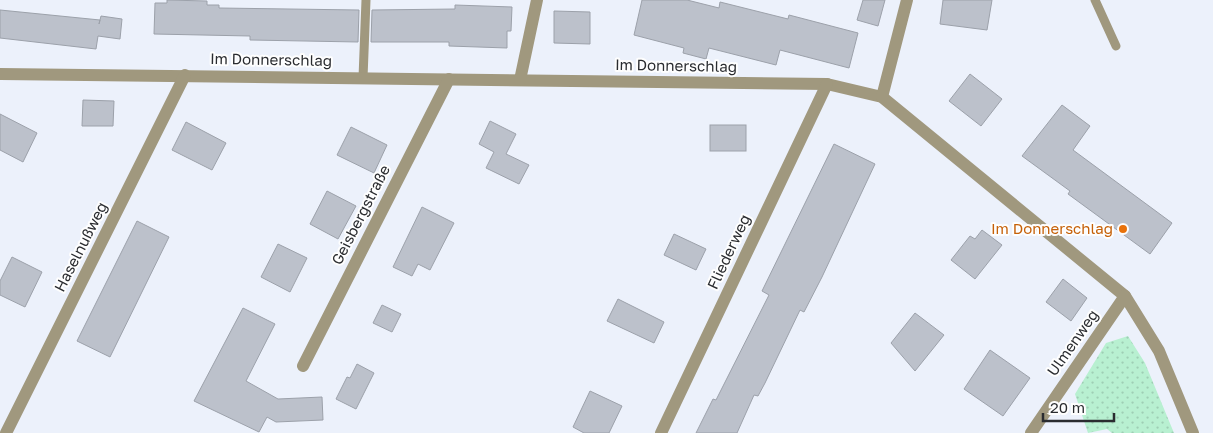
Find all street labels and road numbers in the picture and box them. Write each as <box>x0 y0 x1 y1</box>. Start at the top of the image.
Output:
street label: Im Donnerschlag <box>210 49 332 69</box>
street label: Im Donnerschlag <box>615 55 737 75</box>
street label: Geisbergstraße <box>327 161 393 267</box>
street label: Haselnußweg <box>50 199 110 294</box>
street label: Fliederweg <box>703 211 753 292</box>
street label: Ulmenweg <box>1043 306 1102 379</box>

